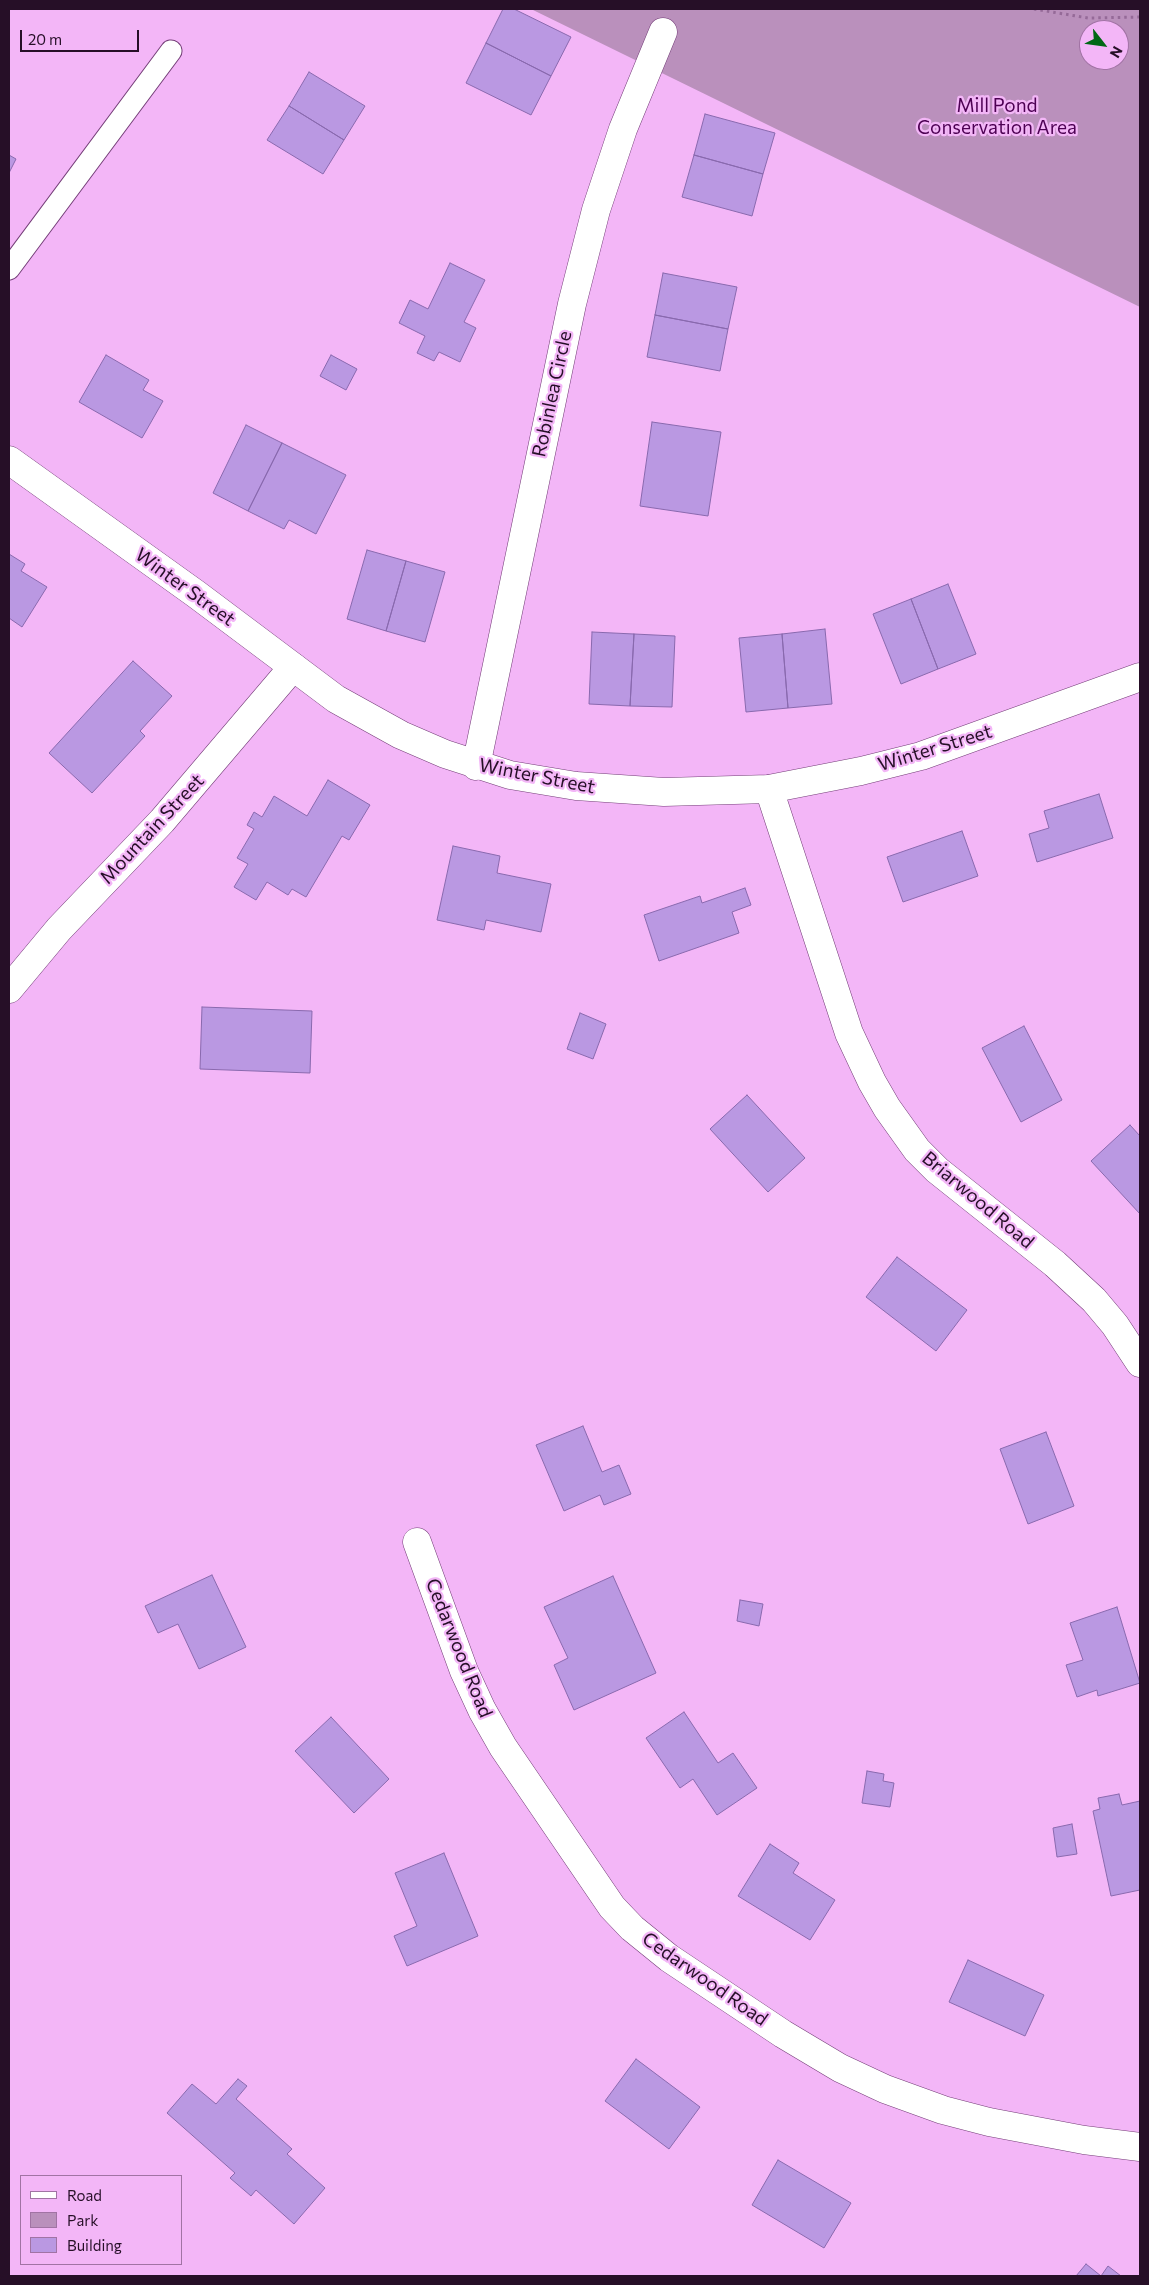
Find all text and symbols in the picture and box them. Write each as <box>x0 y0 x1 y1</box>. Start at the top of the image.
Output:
scale bar <box>22 20 141 52</box>
north arrow <box>1079 20 1129 70</box>
text: 20 m <box>28 30 62 48</box>
text: N <box>1107 43 1127 61</box>
park label: Mill Pond Conservation Area <box>917 95 1077 139</box>
street label: Robinlea Circle <box>528 329 576 459</box>
street label: Winter Street <box>131 543 239 631</box>
street label: Winter Street <box>875 720 995 776</box>
street label: Winter Street <box>477 754 597 798</box>
street label: Mountain Street <box>95 769 209 889</box>
street label: Briarwood Road <box>917 1147 1039 1253</box>
street label: Cedarwood Road <box>421 1575 497 1721</box>
street label: Cedarwood Road <box>638 1927 772 2031</box>
legend <box>20 2175 182 2265</box>
text: Road <box>67 2186 102 2204</box>
text: Park <box>67 2211 98 2229</box>
text: Building <box>67 2236 122 2254</box>

